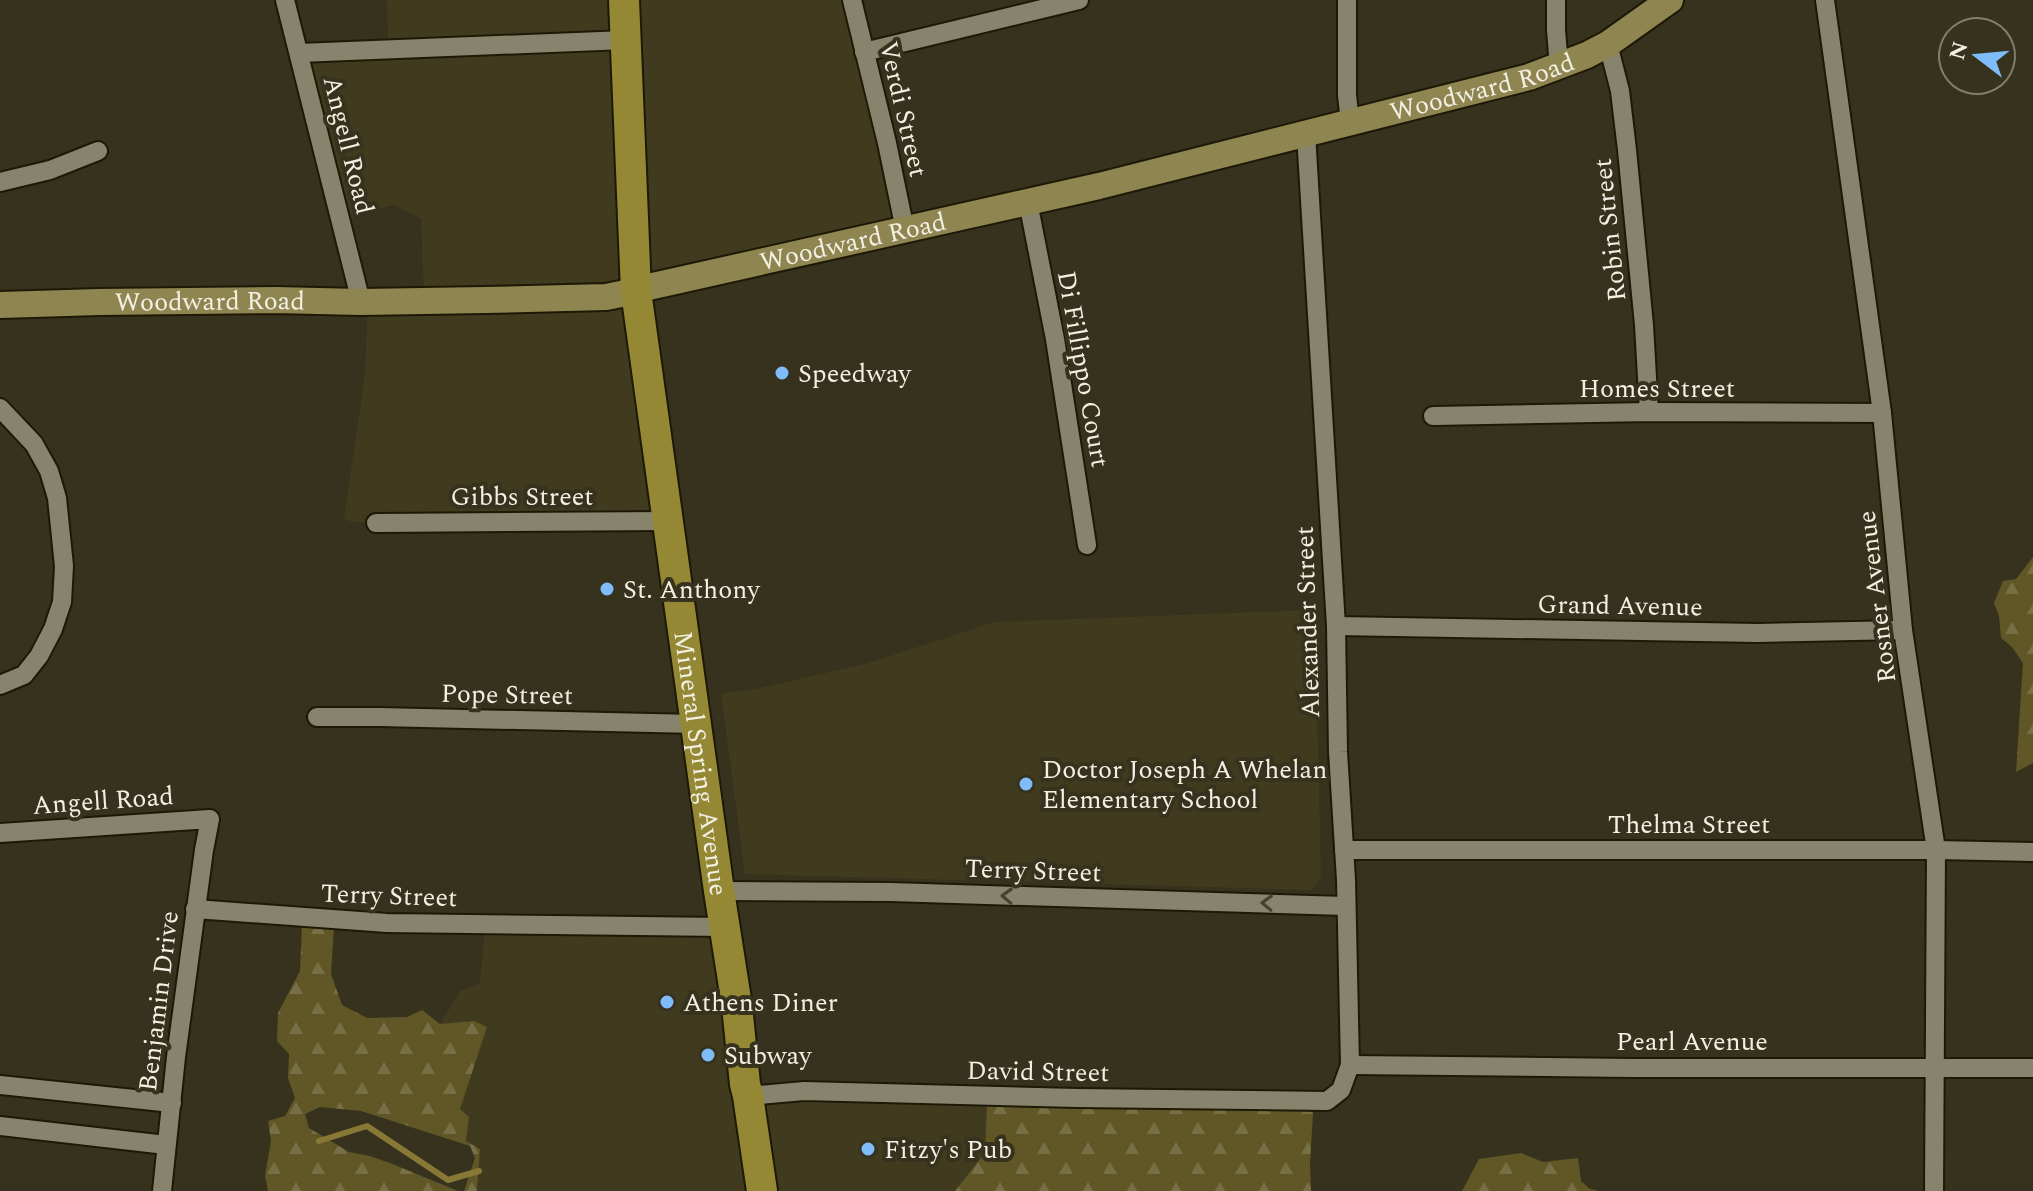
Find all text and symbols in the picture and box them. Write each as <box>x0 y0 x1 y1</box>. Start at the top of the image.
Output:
north arrow <box>1937 16 2017 96</box>
street label: Verdi Street <box>868 37 938 181</box>
text: N <box>1941 38 1978 64</box>
street label: Woodward Road <box>1386 42 1581 132</box>
street label: Angell Road <box>312 72 385 219</box>
street label: Robin Street <box>1583 156 1637 303</box>
street label: Woodward Road <box>756 202 950 282</box>
street label: Di Fillippo Court <box>1046 268 1120 471</box>
street label: Woodward Road <box>115 281 305 323</box>
place label: Speedway <box>798 354 913 394</box>
marker: Speedway <box>773 364 791 382</box>
street label: Homes Street <box>1579 369 1735 409</box>
street label: Gibbs Street <box>450 477 594 517</box>
street label: Rosner Avenue <box>1847 509 1907 685</box>
street label: Alexander Street <box>1285 525 1331 719</box>
place label: St. Anthony <box>623 570 761 610</box>
marker: St. Anthony <box>598 580 616 598</box>
street label: Grand Avenue <box>1537 585 1703 627</box>
street label: Mineral Spring Avenue <box>662 629 738 898</box>
street label: Pope Street <box>440 674 573 716</box>
place label: Doctor Joseph A Whelan Elementary School <box>1042 750 1327 820</box>
marker: Doctor Joseph A Whelan Elementary School <box>1017 775 1035 793</box>
street label: Angell Road <box>31 776 175 826</box>
street label: Thelma Street <box>1608 805 1770 845</box>
street label: Terry Street <box>964 849 1102 893</box>
street label: Terry Street <box>320 874 458 918</box>
one-way arrow <box>1000 887 1013 904</box>
one-way arrow <box>1260 895 1273 912</box>
street label: Benjamin Drive <box>128 909 190 1094</box>
place label: Athens Diner <box>683 983 838 1023</box>
marker: Athens Diner <box>658 993 676 1011</box>
street label: Pearl Avenue <box>1616 1022 1768 1062</box>
place label: Subway <box>724 1036 813 1076</box>
marker: Subway <box>699 1046 717 1064</box>
street label: David Street <box>966 1051 1110 1093</box>
place label: Fitzy's Pub <box>884 1130 1012 1170</box>
marker: Fitzy's Pub <box>859 1140 877 1158</box>

